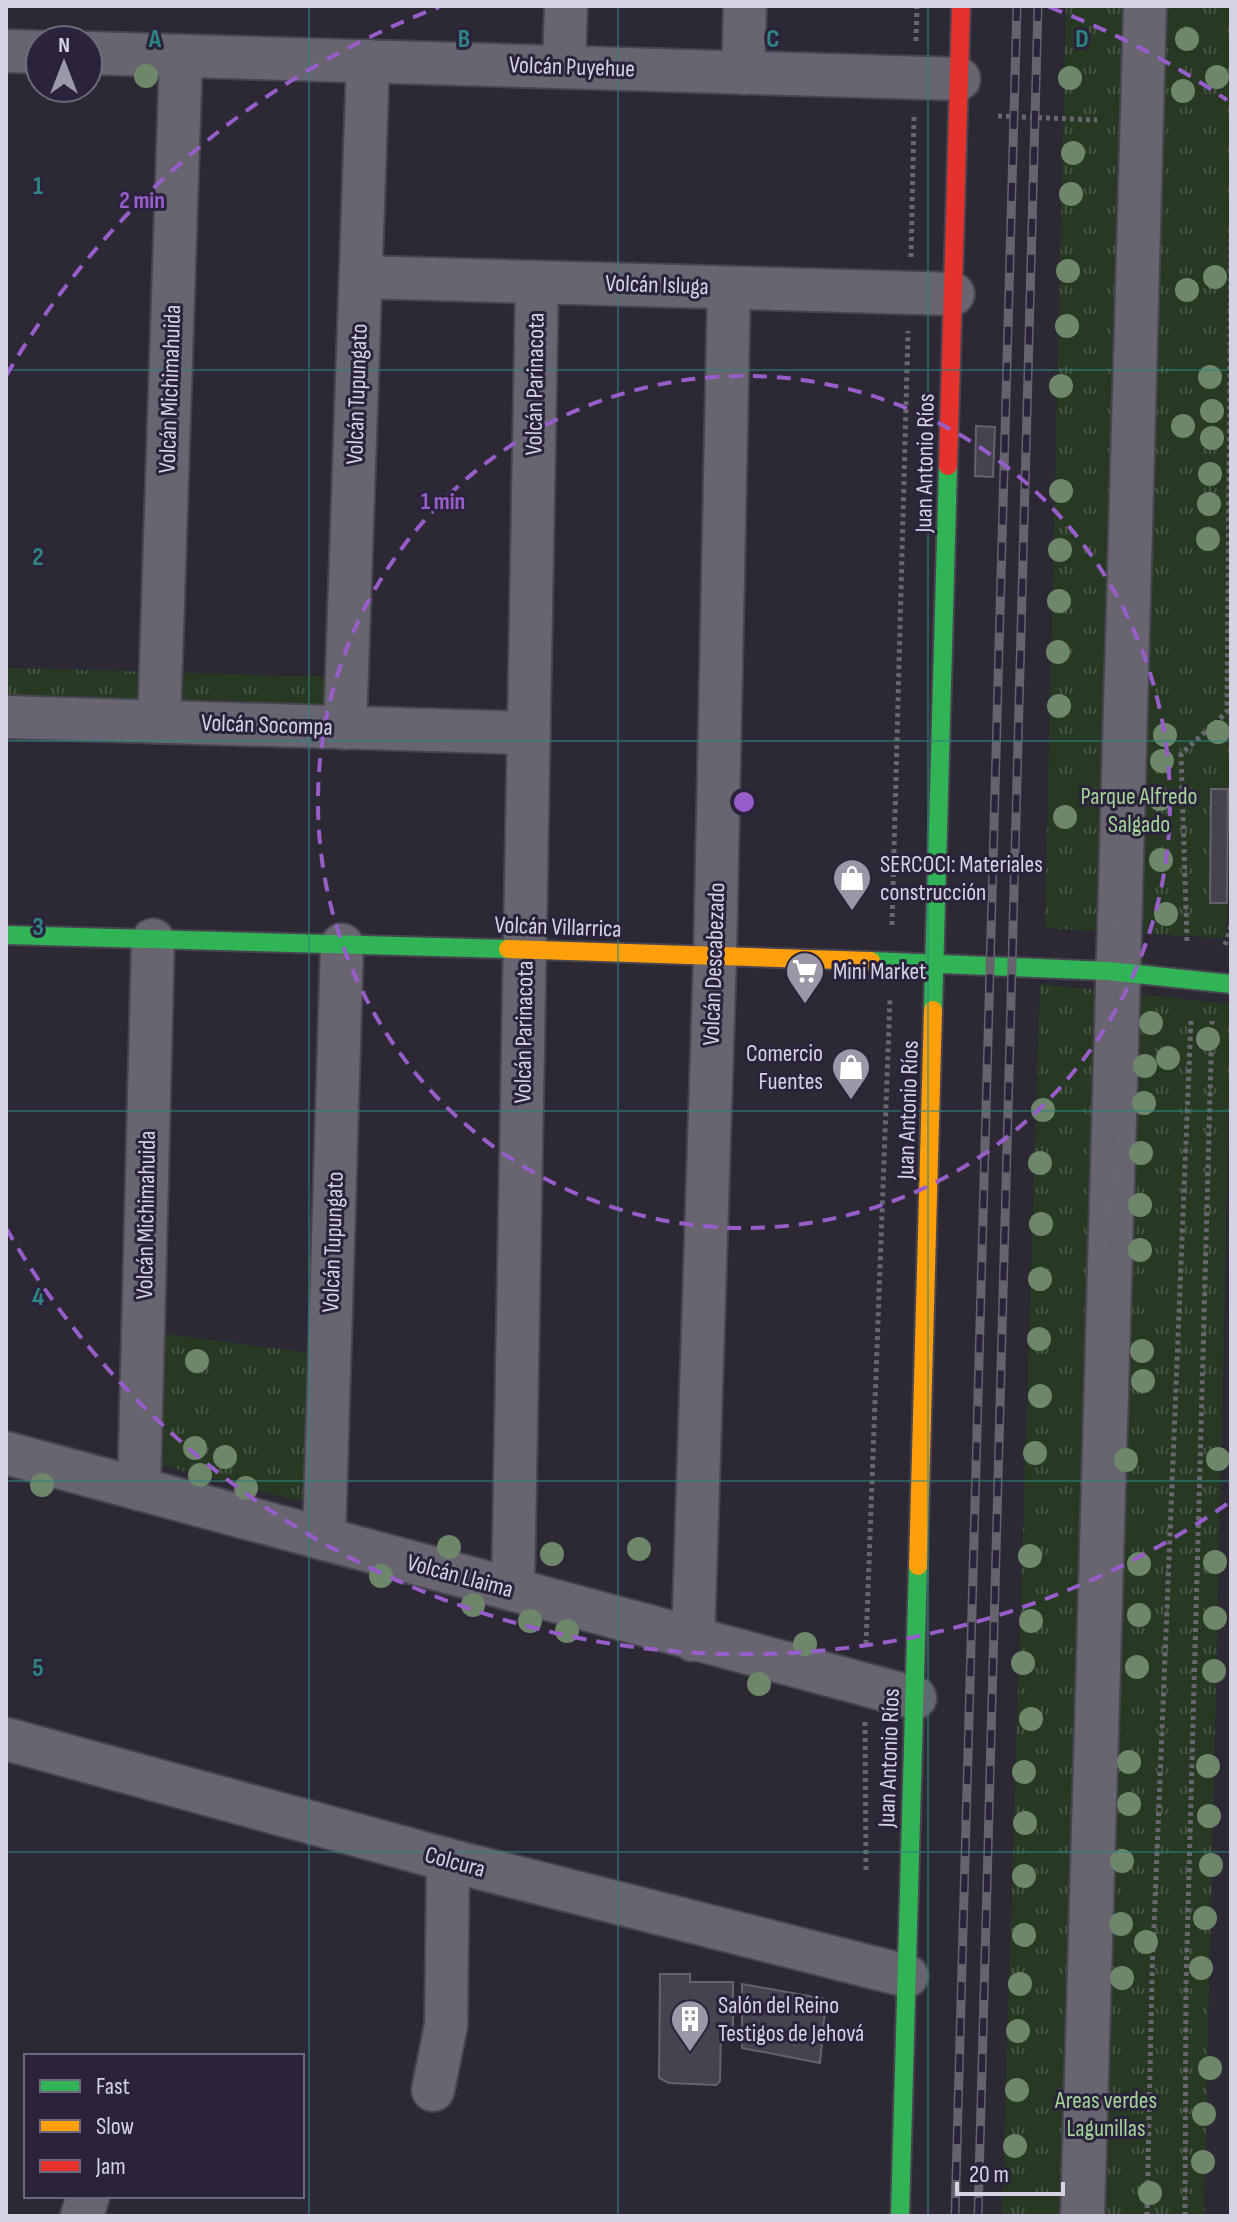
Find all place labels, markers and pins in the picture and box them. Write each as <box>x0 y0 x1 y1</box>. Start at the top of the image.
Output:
centre of rings <box>730 788 758 816</box>
place label: SERCOCI: Materiales construcción <box>880 850 1043 907</box>
shop icon: SERCOCI: Materiales construcción <box>831 857 873 912</box>
supermarket icon: Mini Market <box>784 950 826 1005</box>
place label: Mini Market <box>833 957 926 986</box>
place label: Comercio Fuentes <box>746 1039 823 1096</box>
shop icon: Comercio Fuentes <box>830 1046 872 1101</box>
place label: Salón del Reino Testigos de Jehová <box>718 1991 864 2048</box>
building icon: Salón del Reino Testigos de Jehová <box>669 1998 711 2053</box>

